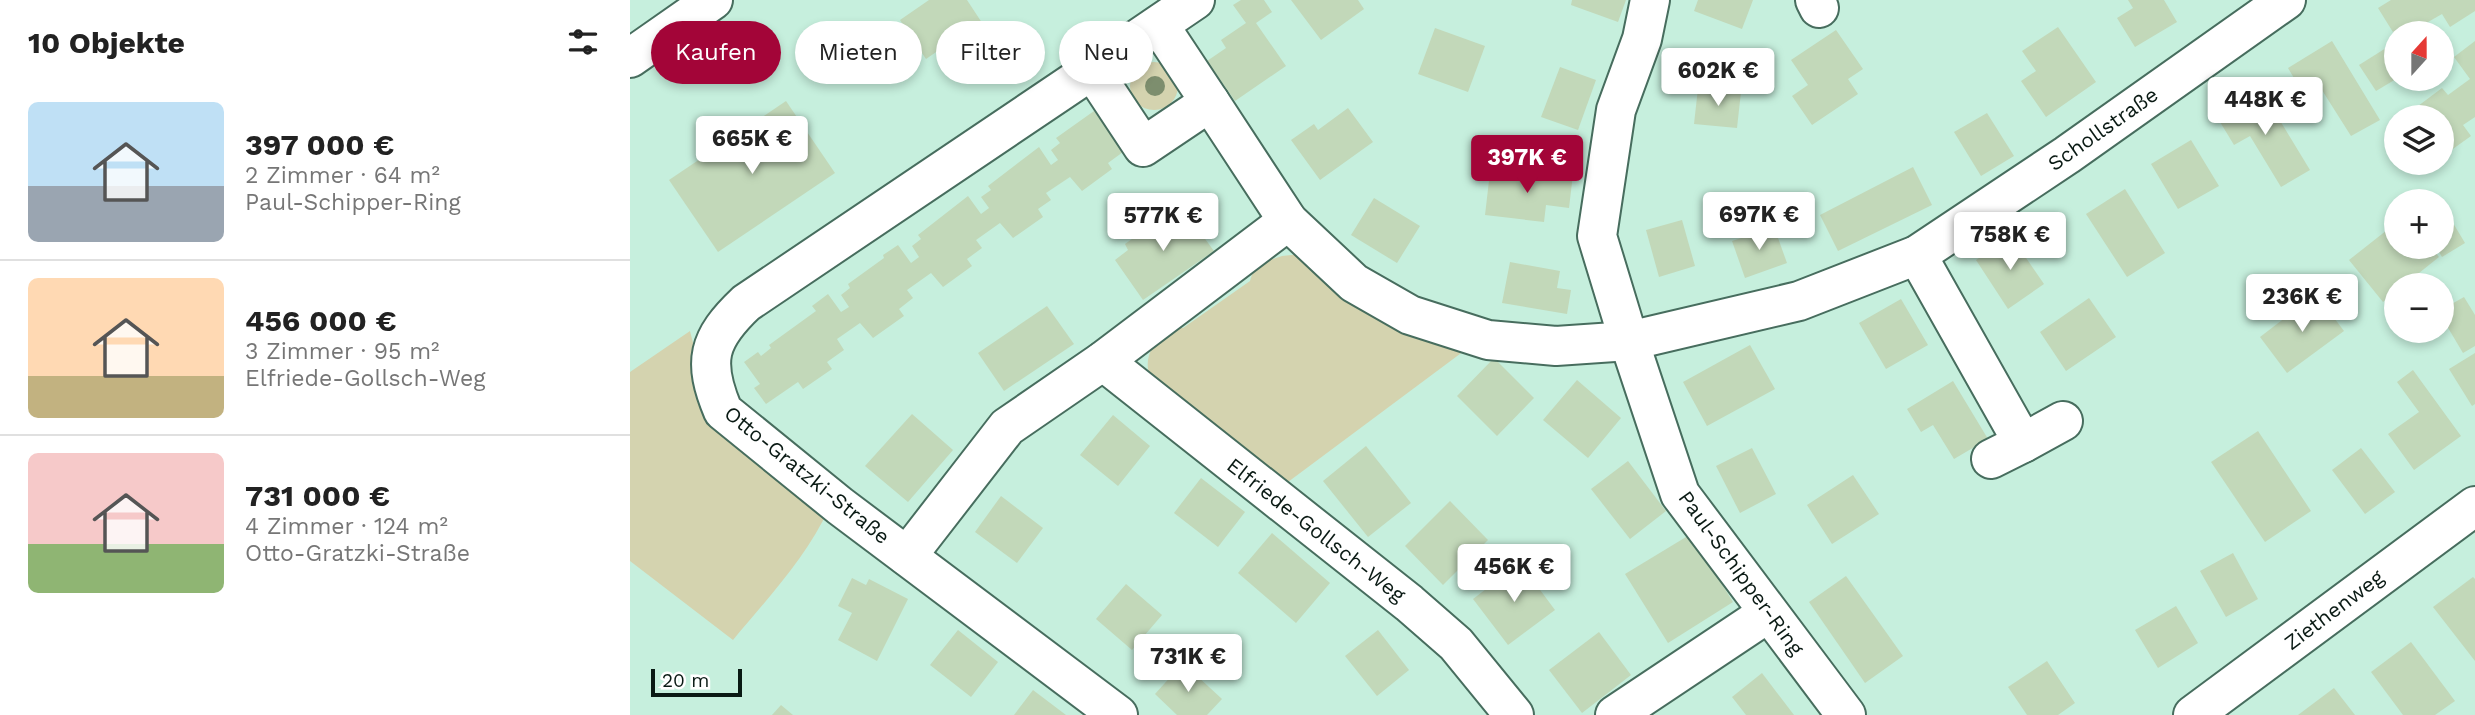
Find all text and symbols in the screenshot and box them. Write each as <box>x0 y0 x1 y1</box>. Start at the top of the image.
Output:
chip: Kaufen <box>651 21 781 84</box>
chip: Mieten <box>795 21 922 84</box>
chip: Filter <box>936 21 1045 84</box>
chip: Neu <box>1059 21 1153 84</box>
north arrow <box>2384 21 2454 91</box>
map controls <box>2384 21 2454 343</box>
icon: filters <box>564 23 602 61</box>
text: 10 Objekte <box>28 25 185 60</box>
pin: 602K € <box>1661 48 1775 108</box>
text: 602K € <box>1677 57 1759 84</box>
pin: 448K € <box>2208 78 2322 137</box>
street label: Schollstraße <box>2043 81 2163 176</box>
text: 448K € <box>2224 86 2306 113</box>
button: layers <box>2384 105 2454 175</box>
pin: 665K € <box>695 116 809 176</box>
text: 665K € <box>712 125 792 152</box>
text: 397 000 € <box>245 127 394 162</box>
icon: home <box>84 130 168 214</box>
pin: 397K € <box>1470 136 1584 195</box>
text: 397K € <box>1487 144 1567 171</box>
text: 2 Zimmer · 64 m² <box>245 162 440 189</box>
text: Paul-Schipper-Ring <box>245 189 461 216</box>
button: + <box>2384 189 2454 259</box>
pin: 697K € <box>1702 192 1816 252</box>
pin: 577K € <box>1106 194 1220 253</box>
text: 697K € <box>1719 201 1799 228</box>
text: 577K € <box>1123 202 1203 229</box>
pin: 758K € <box>1953 212 2067 272</box>
text: 758K € <box>1970 221 2050 248</box>
button: − <box>2384 273 2454 343</box>
pin: 236K € <box>2245 274 2359 334</box>
text: 236K € <box>2262 283 2342 310</box>
text: 456 000 € <box>245 303 397 338</box>
icon: home <box>84 306 168 390</box>
text: 3 Zimmer · 95 m² <box>245 338 439 365</box>
text: Elfriede-Gollsch-Weg <box>245 365 486 392</box>
street label: Otto-Gratzki-Straße <box>720 400 895 549</box>
street label: Elfriede-Gollsch-Weg <box>1222 452 1411 608</box>
text: 731 000 € <box>245 478 390 513</box>
icon: home <box>84 481 168 565</box>
street label: Paul-Schipper-Ring <box>1673 486 1810 660</box>
text: 4 Zimmer · 124 m² <box>245 513 448 540</box>
text: Otto-Gratzki-Straße <box>245 540 470 567</box>
pin: 456K € <box>1457 544 1571 604</box>
text: 456K € <box>1474 553 1554 580</box>
street label: Ziethenweg <box>2279 564 2389 655</box>
pin: 731K € <box>1131 634 1245 694</box>
text: 731K € <box>1150 643 1226 670</box>
scale bar <box>651 666 742 698</box>
text: 20 m <box>662 669 709 692</box>

